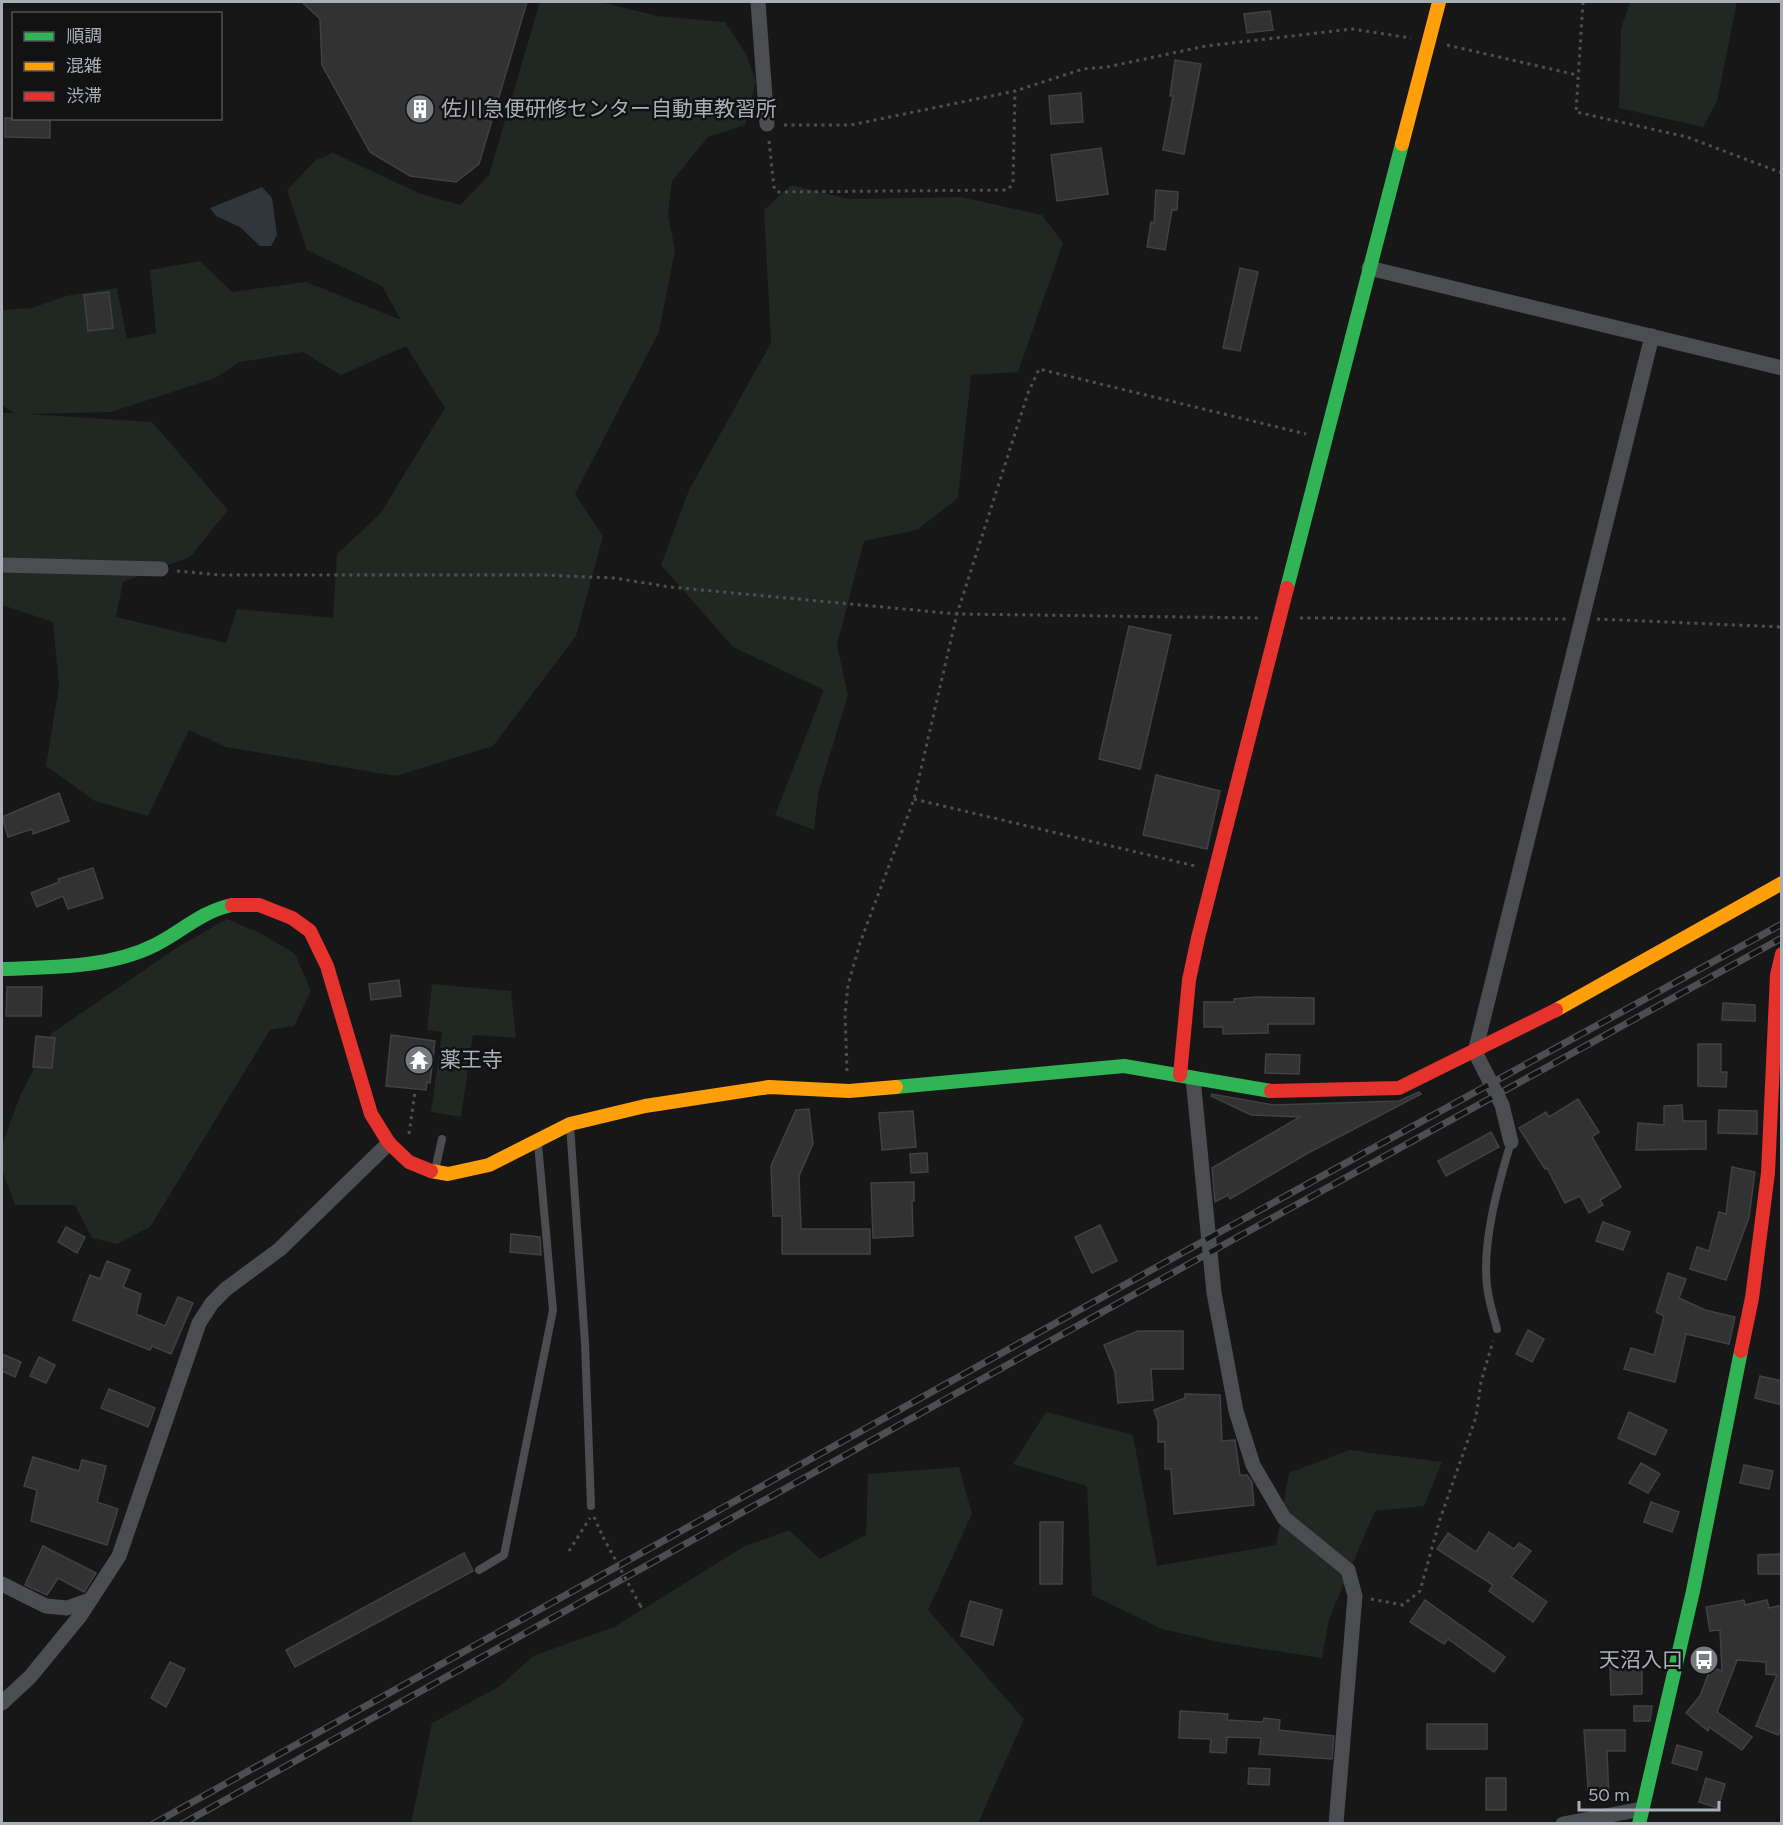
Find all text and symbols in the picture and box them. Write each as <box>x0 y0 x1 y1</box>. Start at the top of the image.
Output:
legend <box>12 12 222 120</box>
text: 順調 <box>66 25 102 47</box>
text: 混雑 <box>66 55 102 77</box>
text: 渋滞 <box>66 85 102 107</box>
building icon: 佐川急便研修センター自動車教習所 <box>404 93 436 125</box>
place label: 佐川急便研修センター自動車教習所 <box>441 96 777 121</box>
temple icon: 薬王寺 <box>403 1044 435 1076</box>
place label: 薬王寺 <box>440 1047 503 1072</box>
bus stop icon: 天沼入口 <box>1688 1644 1720 1676</box>
place label: 天沼入口 <box>1599 1647 1683 1672</box>
scale bar <box>1579 1774 1718 1812</box>
text: 50 m <box>1588 1784 1630 1806</box>

